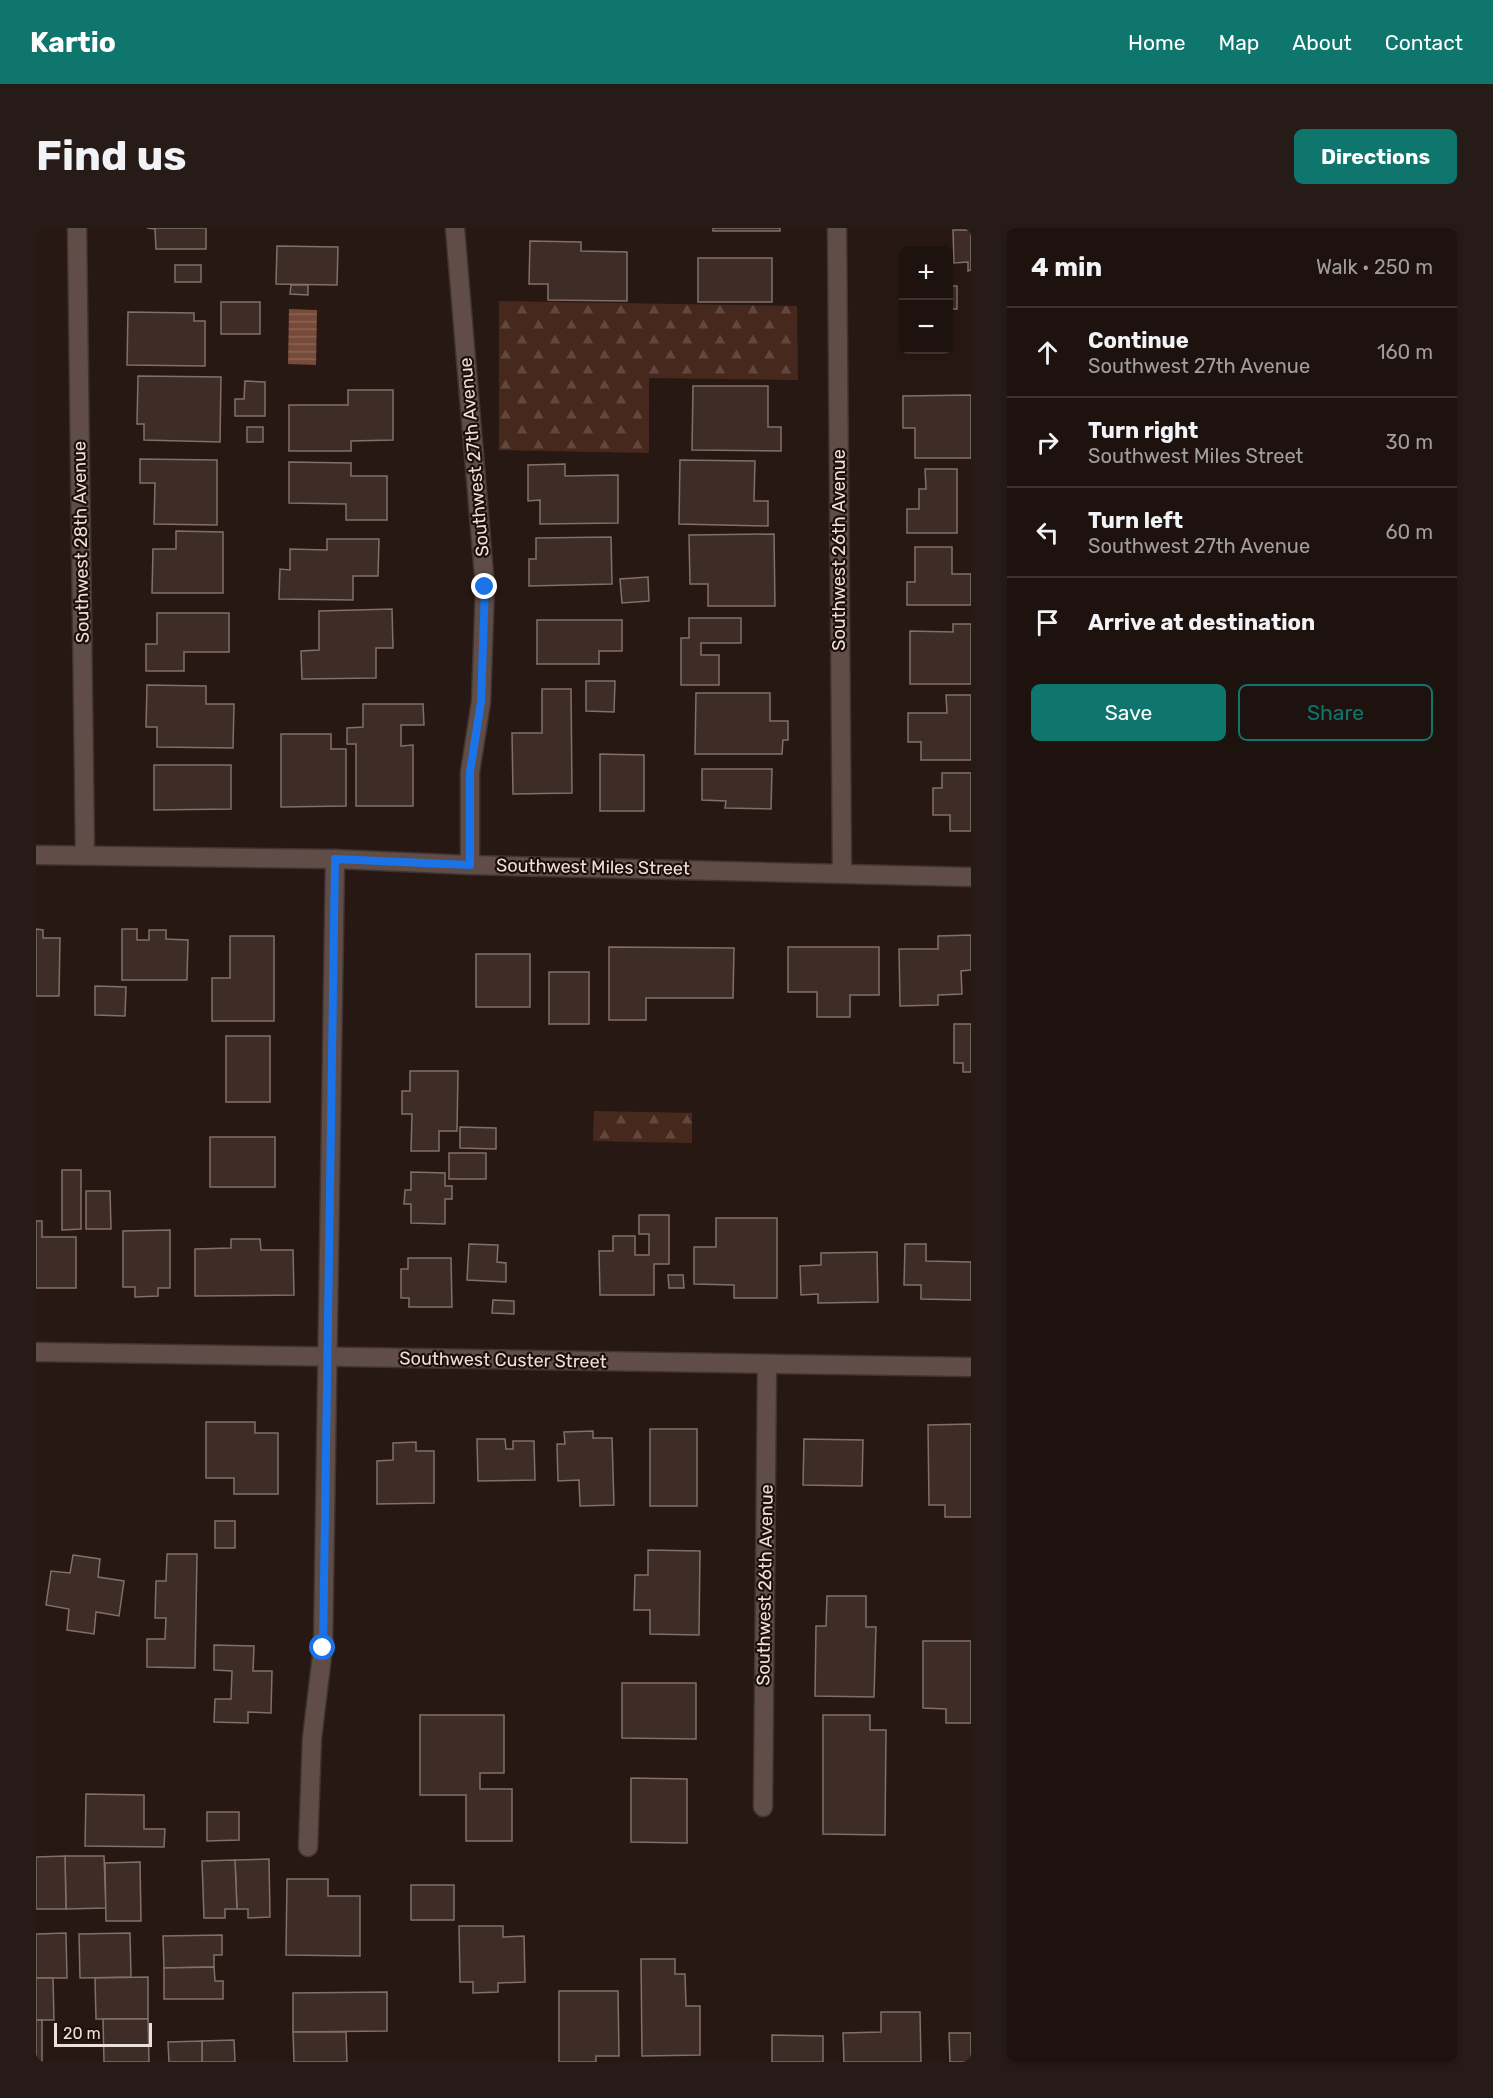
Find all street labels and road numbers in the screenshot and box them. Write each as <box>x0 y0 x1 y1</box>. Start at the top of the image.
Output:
street label: Southwest 27th Avenue <box>454 356 494 558</box>
street label: Southwest 28th Avenue <box>68 441 94 643</box>
street label: Southwest 26th Avenue <box>828 449 850 651</box>
street label: Southwest Miles Street <box>496 854 690 880</box>
street label: Southwest Custer Street <box>399 1347 607 1373</box>
street label: Southwest 26th Avenue <box>752 1484 778 1686</box>

